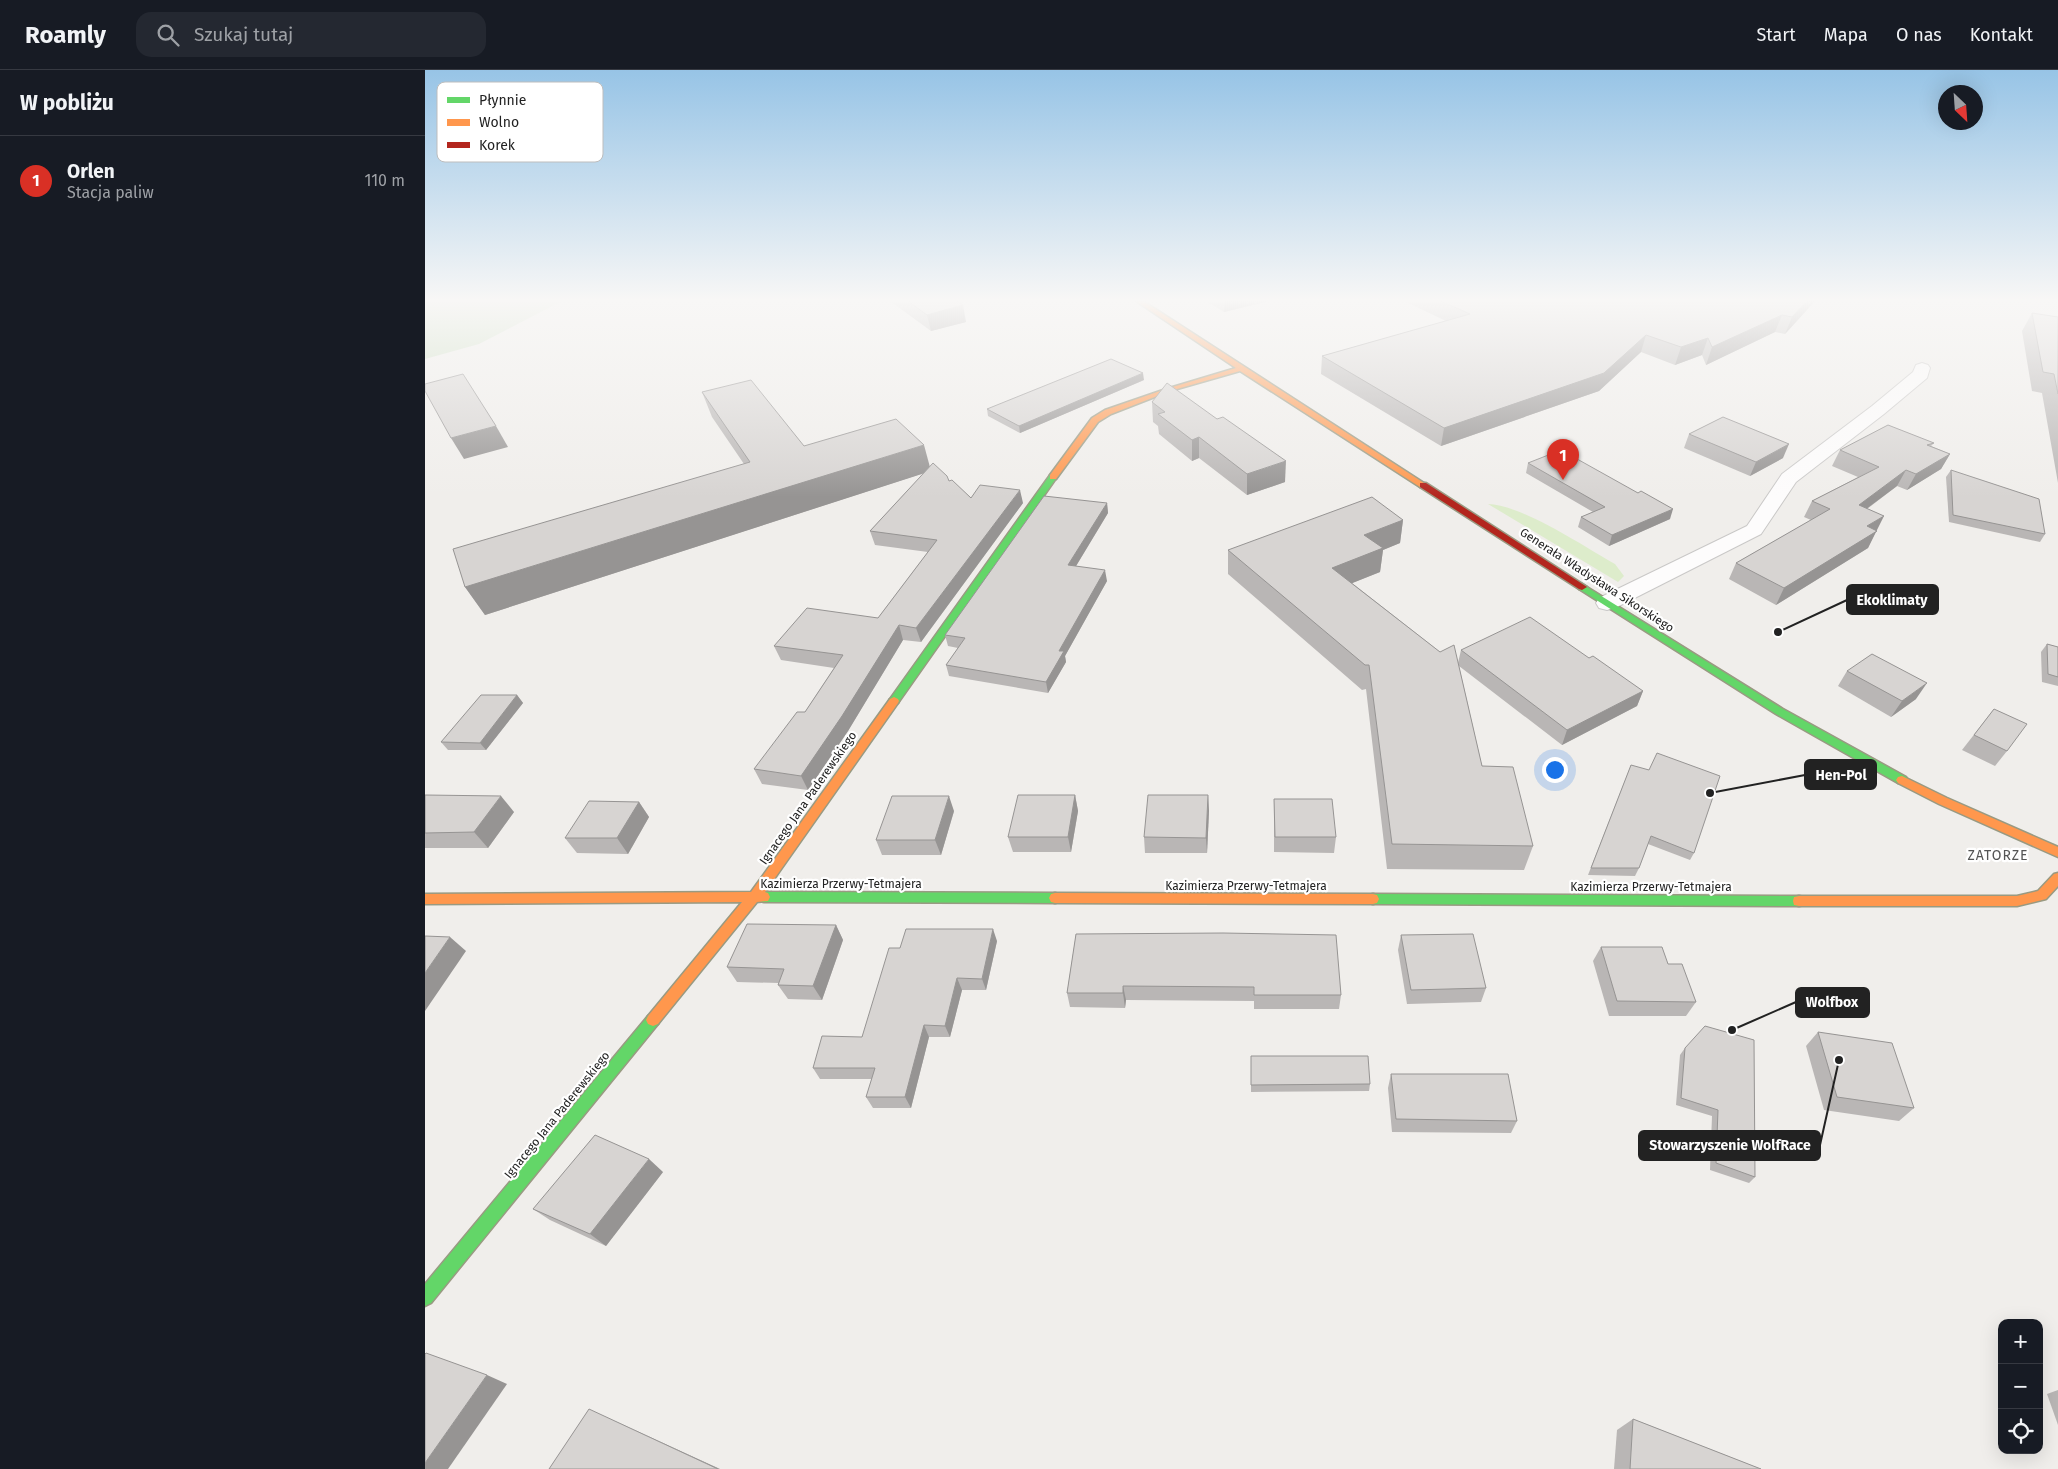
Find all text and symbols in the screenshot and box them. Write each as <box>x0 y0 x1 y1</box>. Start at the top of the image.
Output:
search box <box>136 12 486 57</box>
text: Roamly <box>25 21 106 49</box>
icon: search <box>154 21 182 49</box>
text: Szukaj tutaj <box>194 23 293 46</box>
text: Start <box>1756 24 1796 46</box>
text: Mapa <box>1824 24 1868 46</box>
text: O nas <box>1896 24 1942 46</box>
text: Kontakt <box>1970 24 2033 46</box>
legend <box>437 82 603 162</box>
north arrow <box>1938 85 1983 130</box>
text: W pobliżu <box>20 90 114 116</box>
text: Płynnie <box>479 92 526 109</box>
text: Wolno <box>479 114 519 131</box>
text: Korek <box>479 137 516 154</box>
text: Orlen <box>67 160 115 183</box>
text: 1 <box>32 171 40 190</box>
text: 110 m <box>364 171 405 190</box>
text: Stacja paliw <box>67 183 154 202</box>
pin: 1 <box>1547 439 1579 480</box>
street label: Generała Władysława Sikorskiego <box>1517 525 1677 635</box>
callout: Ekoklimaty <box>1847 585 1938 614</box>
text: Ekoklimaty <box>1856 592 1928 609</box>
street label: Ignacego Jana Paderewskiego <box>757 729 859 867</box>
your location <box>1542 757 1568 783</box>
callout: Hen-Pol <box>1805 760 1876 789</box>
text: Hen-Pol <box>1815 767 1867 784</box>
district label: ZATORZE <box>1967 847 2029 864</box>
street label: Kazimierza Przerwy-Tetmajera <box>760 877 922 891</box>
street label: Kazimierza Przerwy-Tetmajera <box>1165 879 1327 893</box>
street label: Kazimierza Przerwy-Tetmajera <box>1570 880 1732 894</box>
callout: Wolfbox <box>1796 988 1869 1017</box>
text: Wolfbox <box>1806 994 1859 1011</box>
street label: Ignacego Jana Paderewskiego <box>501 1049 613 1181</box>
callout: Stowarzyszenie WolfRace <box>1639 1131 1820 1160</box>
text: Stowarzyszenie WolfRace <box>1649 1137 1811 1154</box>
map controls <box>1998 1319 2043 1454</box>
button: + <box>1998 1319 2043 1364</box>
button: − <box>1998 1364 2043 1409</box>
button: locate <box>1998 1409 2043 1454</box>

